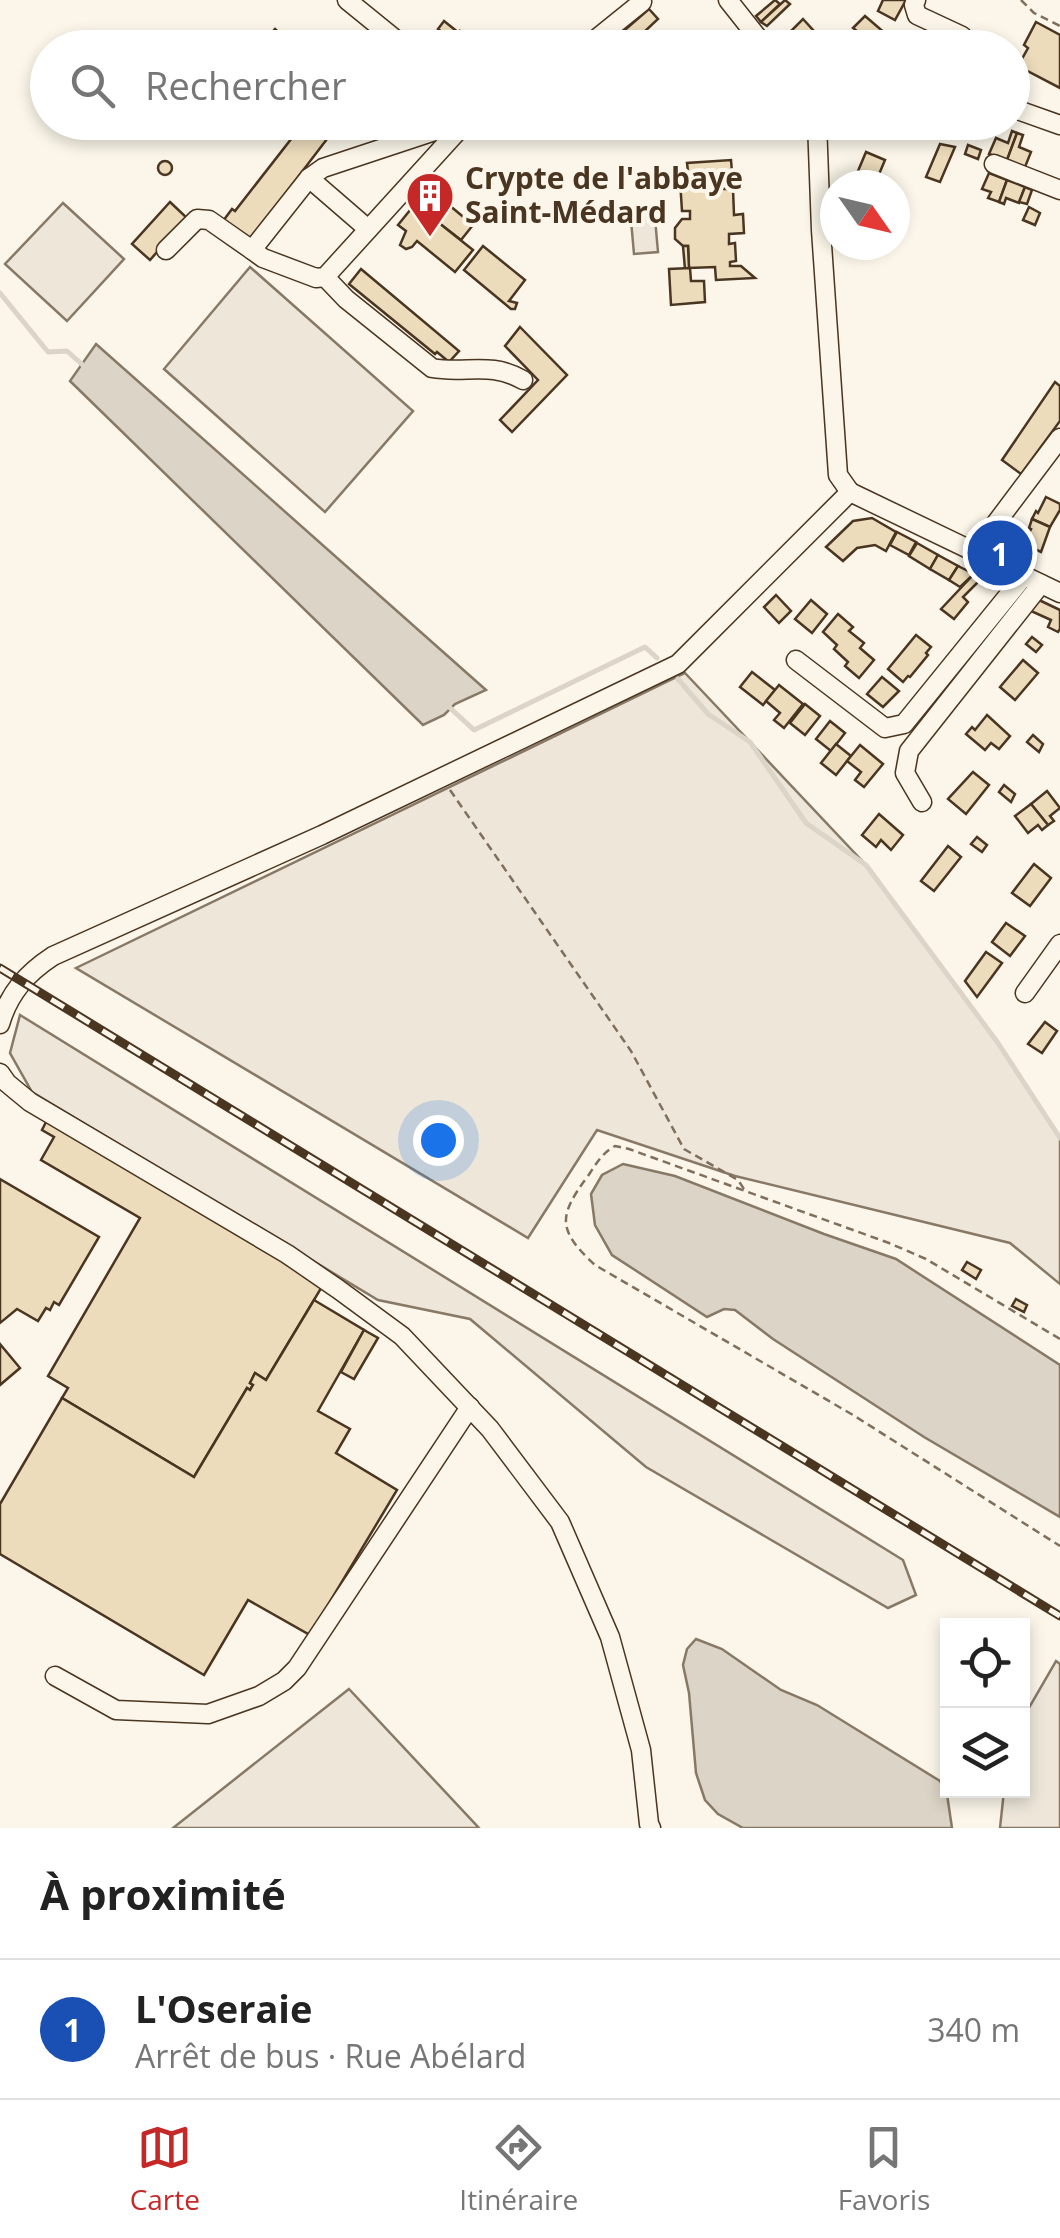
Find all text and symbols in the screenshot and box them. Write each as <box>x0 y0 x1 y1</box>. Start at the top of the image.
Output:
search box <box>30 30 1030 140</box>
icon: search <box>65 58 120 113</box>
text: Rechercher <box>145 59 347 111</box>
place label: Crypte de l'abbaye Saint-Médard <box>465 157 743 232</box>
building icon: Crypte de l'abbaye Saint-Médard <box>404 170 456 238</box>
north arrow <box>820 170 910 260</box>
pin: 1 <box>968 516 1032 590</box>
your location <box>413 1115 464 1166</box>
map controls <box>940 1618 1030 1798</box>
button: locate <box>940 1618 1030 1708</box>
button: layers <box>940 1708 1030 1798</box>
text: À proximité <box>40 1865 286 1922</box>
text: L'Oseraie <box>135 1982 312 2034</box>
text: 1 <box>63 2008 82 2051</box>
text: 340 m <box>927 2008 1020 2051</box>
text: Arrêt de bus · Rue Abélard <box>135 2034 526 2077</box>
tab: Carte <box>130 2120 200 2218</box>
tab: Itinéraire <box>459 2120 578 2218</box>
tab: Favoris <box>838 2120 930 2218</box>

